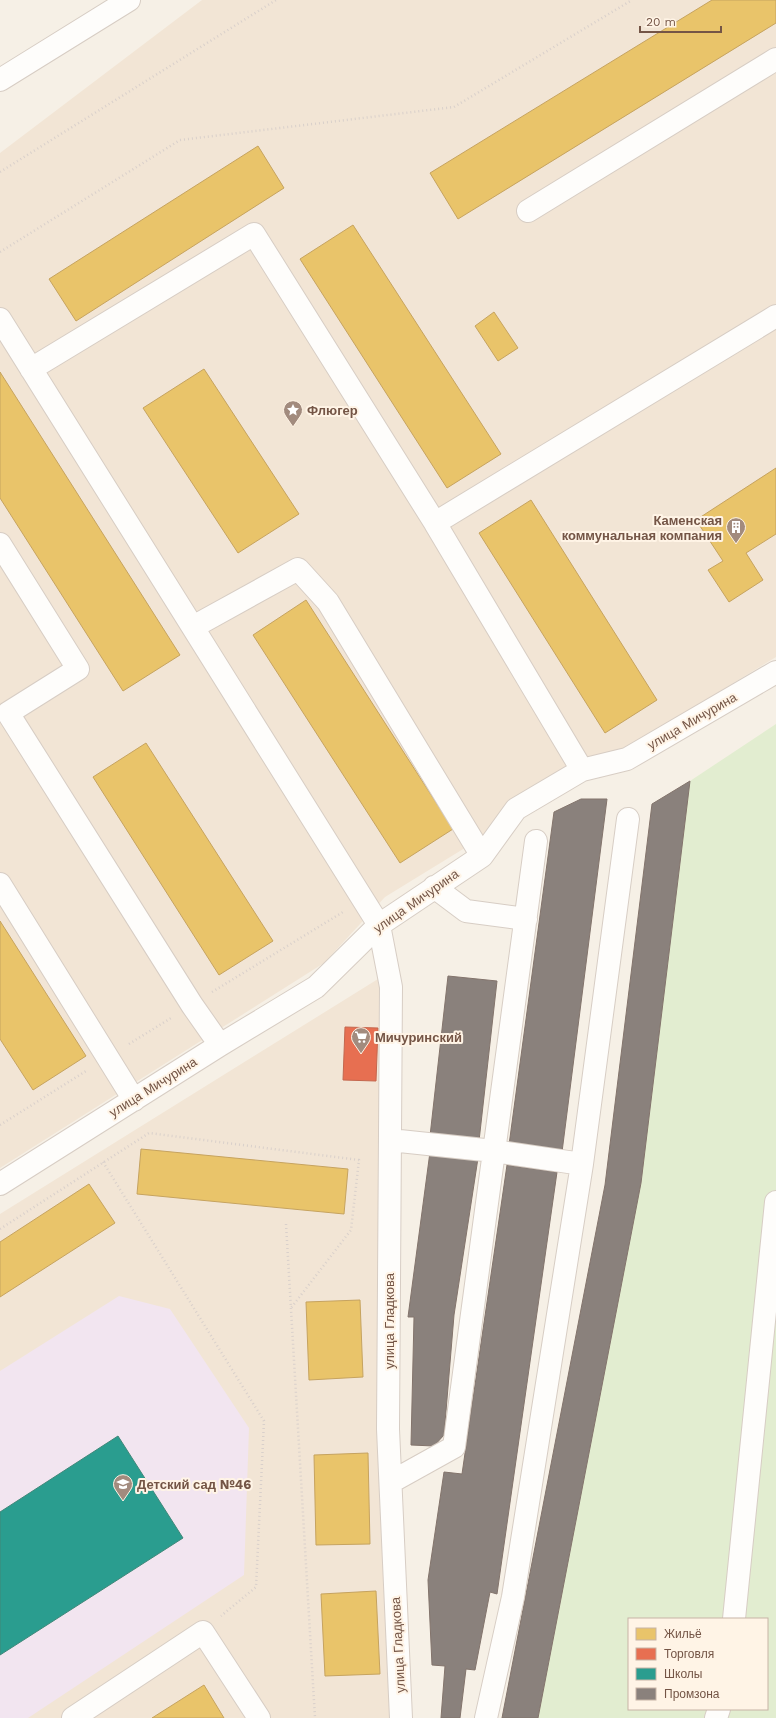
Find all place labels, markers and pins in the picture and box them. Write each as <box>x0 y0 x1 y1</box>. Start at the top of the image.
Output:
place icon: Флюгер <box>282 399 304 427</box>
place label: Флюгер <box>307 403 358 418</box>
place label: Каменская коммунальная компания <box>562 513 722 543</box>
building icon: Каменская коммунальная компания <box>725 516 747 544</box>
supermarket icon: Мичуринский <box>350 1026 372 1054</box>
place label: Мичуринский <box>375 1030 462 1045</box>
school or university icon: Детский сад №46 <box>112 1473 134 1501</box>
place label: Детский сад №46 <box>137 1477 251 1492</box>

